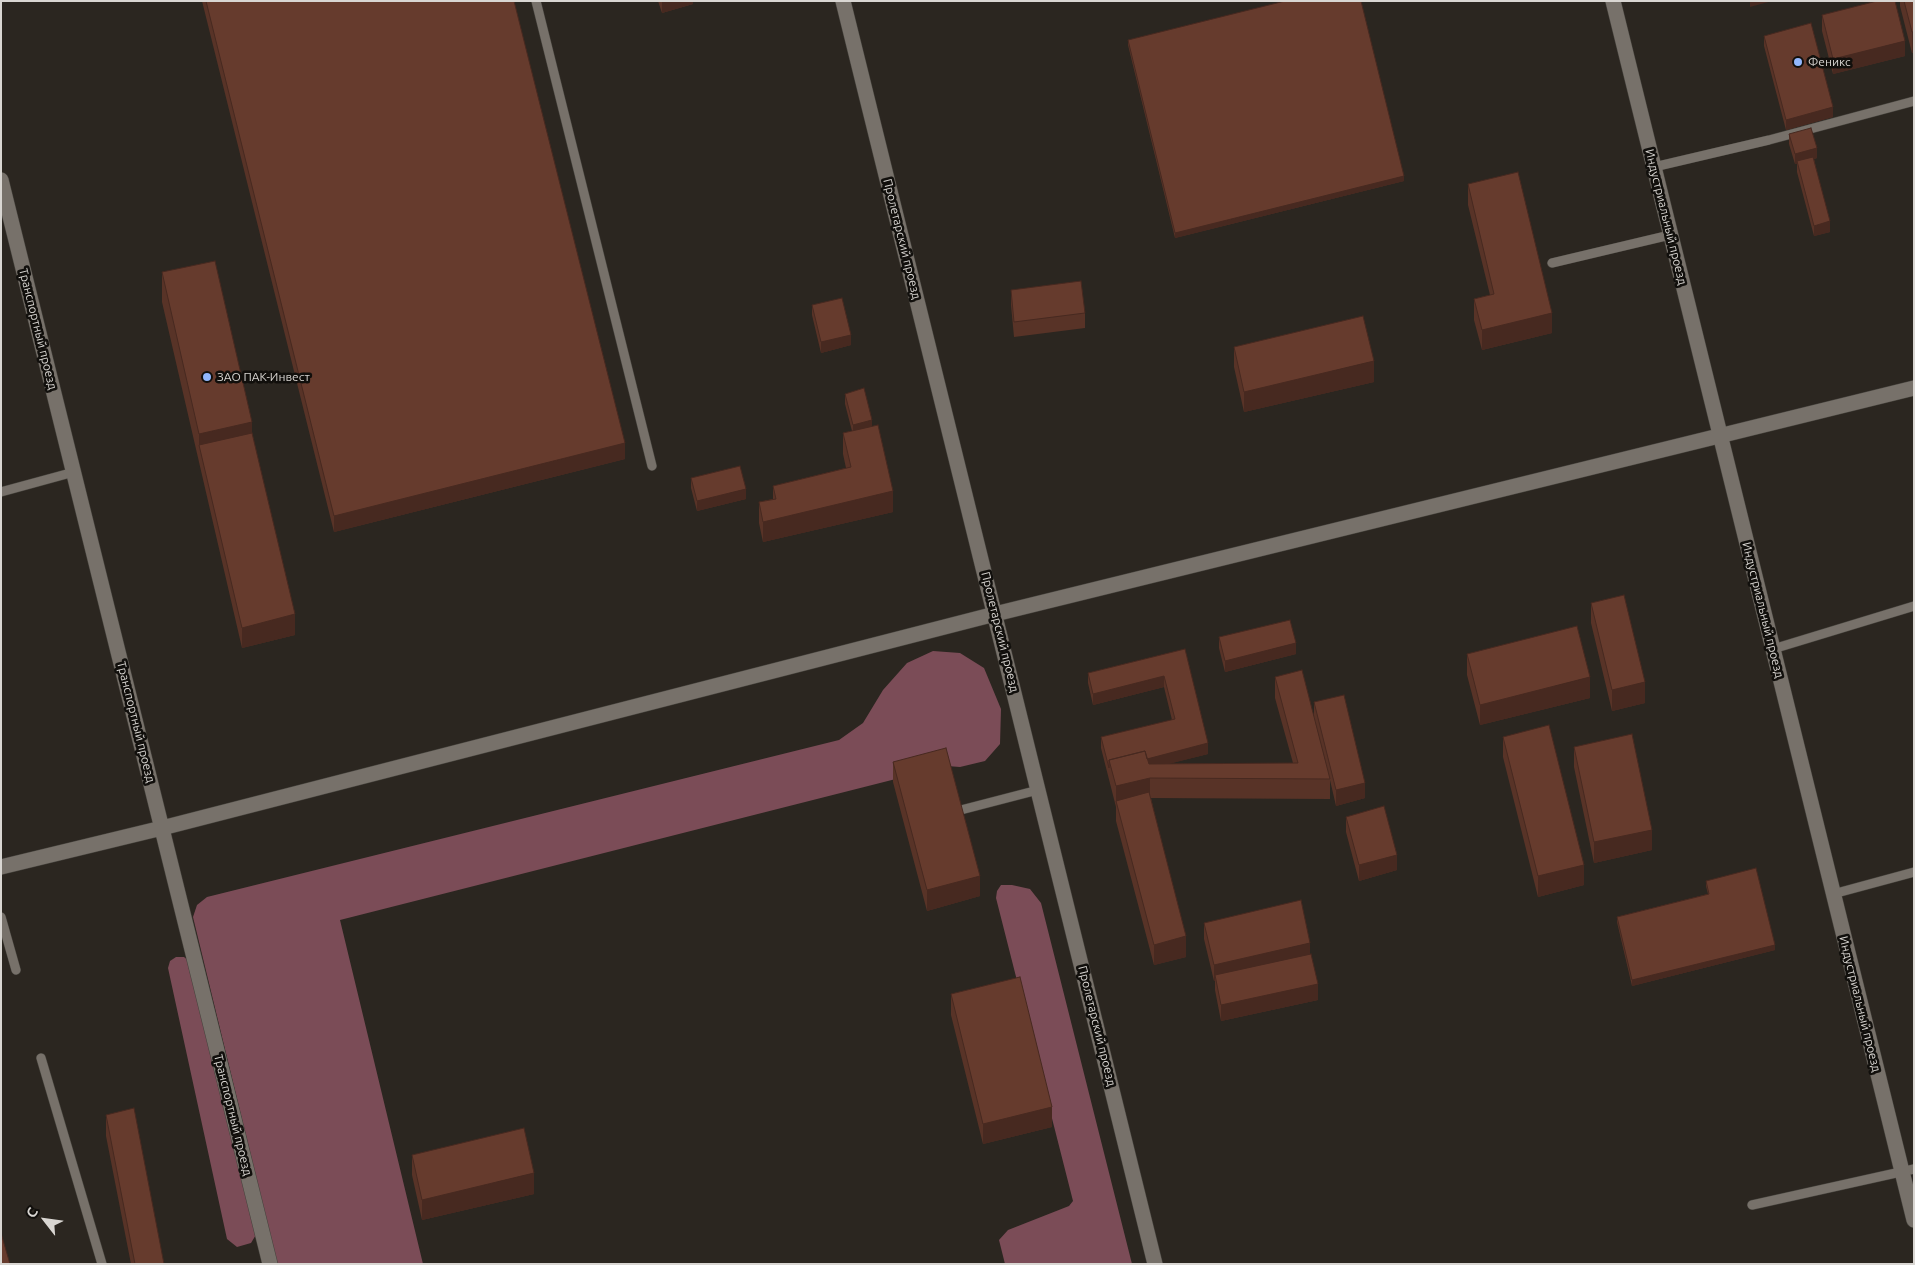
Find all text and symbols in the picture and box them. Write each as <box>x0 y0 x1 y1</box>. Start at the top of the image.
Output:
place label: Феникс <box>1808 55 1851 69</box>
marker: Феникс <box>1792 56 1804 68</box>
street label: Индустриальный проезд <box>1642 148 1690 286</box>
street label: Пролетарский проезд <box>880 177 924 301</box>
street label: Транспортный проезд <box>16 267 60 391</box>
place label: ЗАО ПАК-Инвест <box>217 370 310 384</box>
marker: ЗАО ПАК-Инвест <box>201 371 213 383</box>
street label: Индустриальный проезд <box>1739 541 1787 679</box>
street label: Пролетарский проезд <box>978 570 1022 694</box>
street label: Транспортный проезд <box>114 660 158 784</box>
street label: Индустриальный проезд <box>1836 935 1884 1073</box>
street label: Пролетарский проезд <box>1075 964 1119 1088</box>
street label: Транспортный проезд <box>211 1053 255 1177</box>
north arrow <box>20 1195 70 1245</box>
text: С <box>23 1205 41 1220</box>

